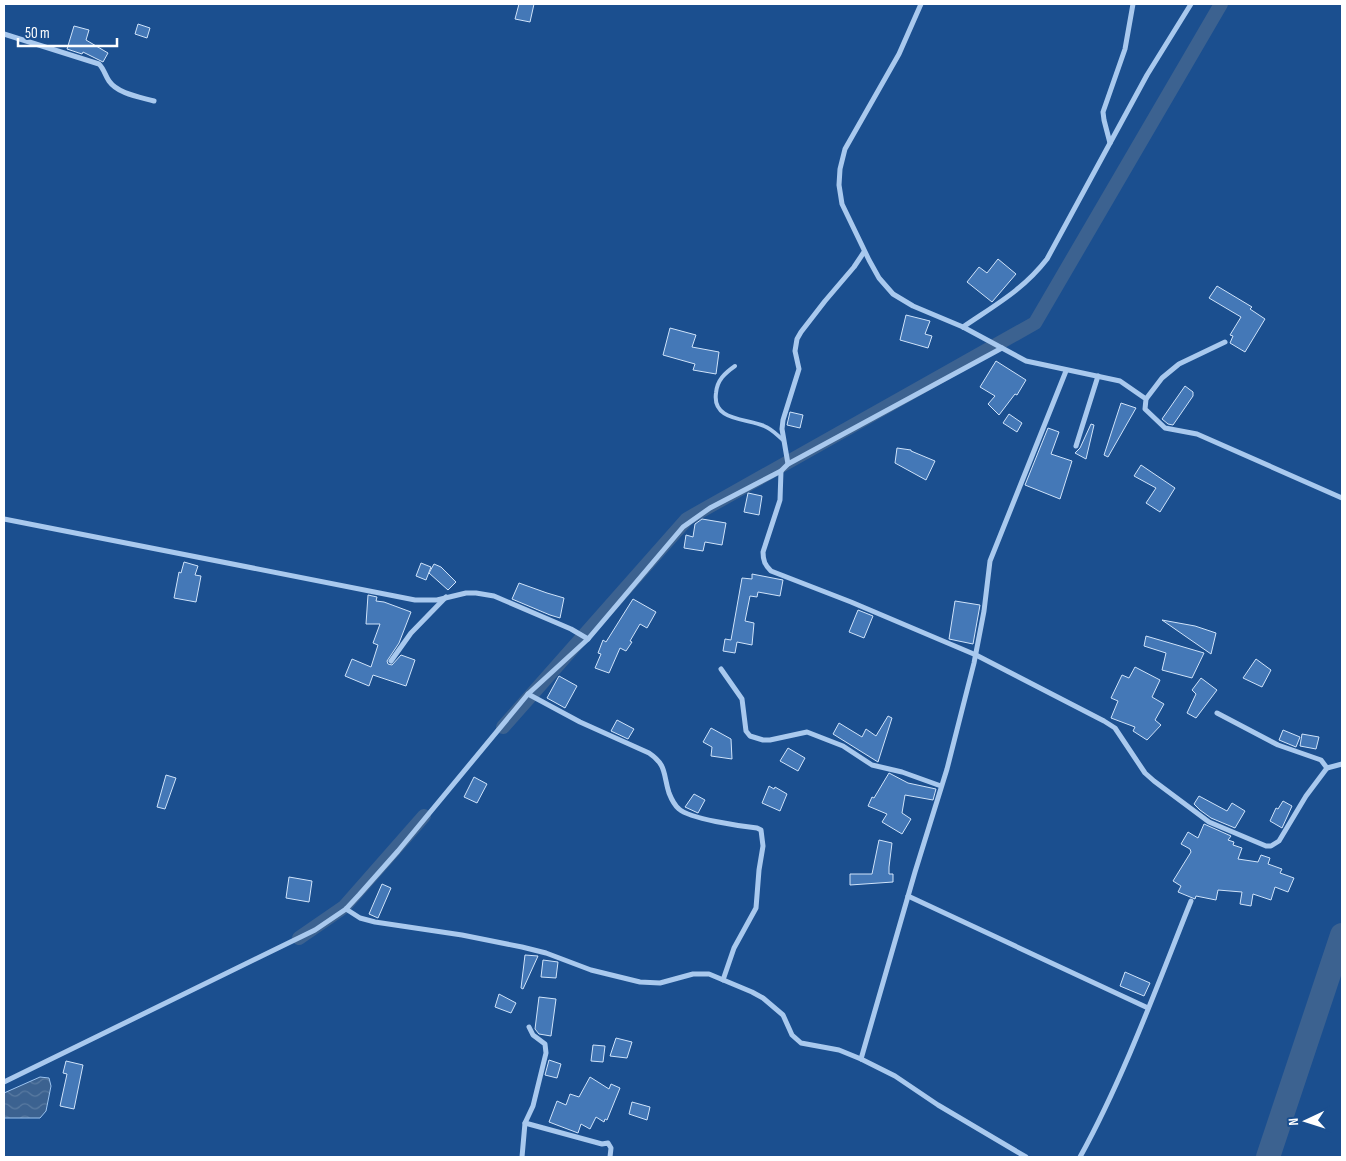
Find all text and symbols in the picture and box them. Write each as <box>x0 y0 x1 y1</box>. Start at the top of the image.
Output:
scale bar <box>18 15 116 47</box>
text: 50 m <box>25 24 50 43</box>
north arrow <box>1281 1096 1331 1146</box>
text: N <box>1285 1118 1302 1126</box>

